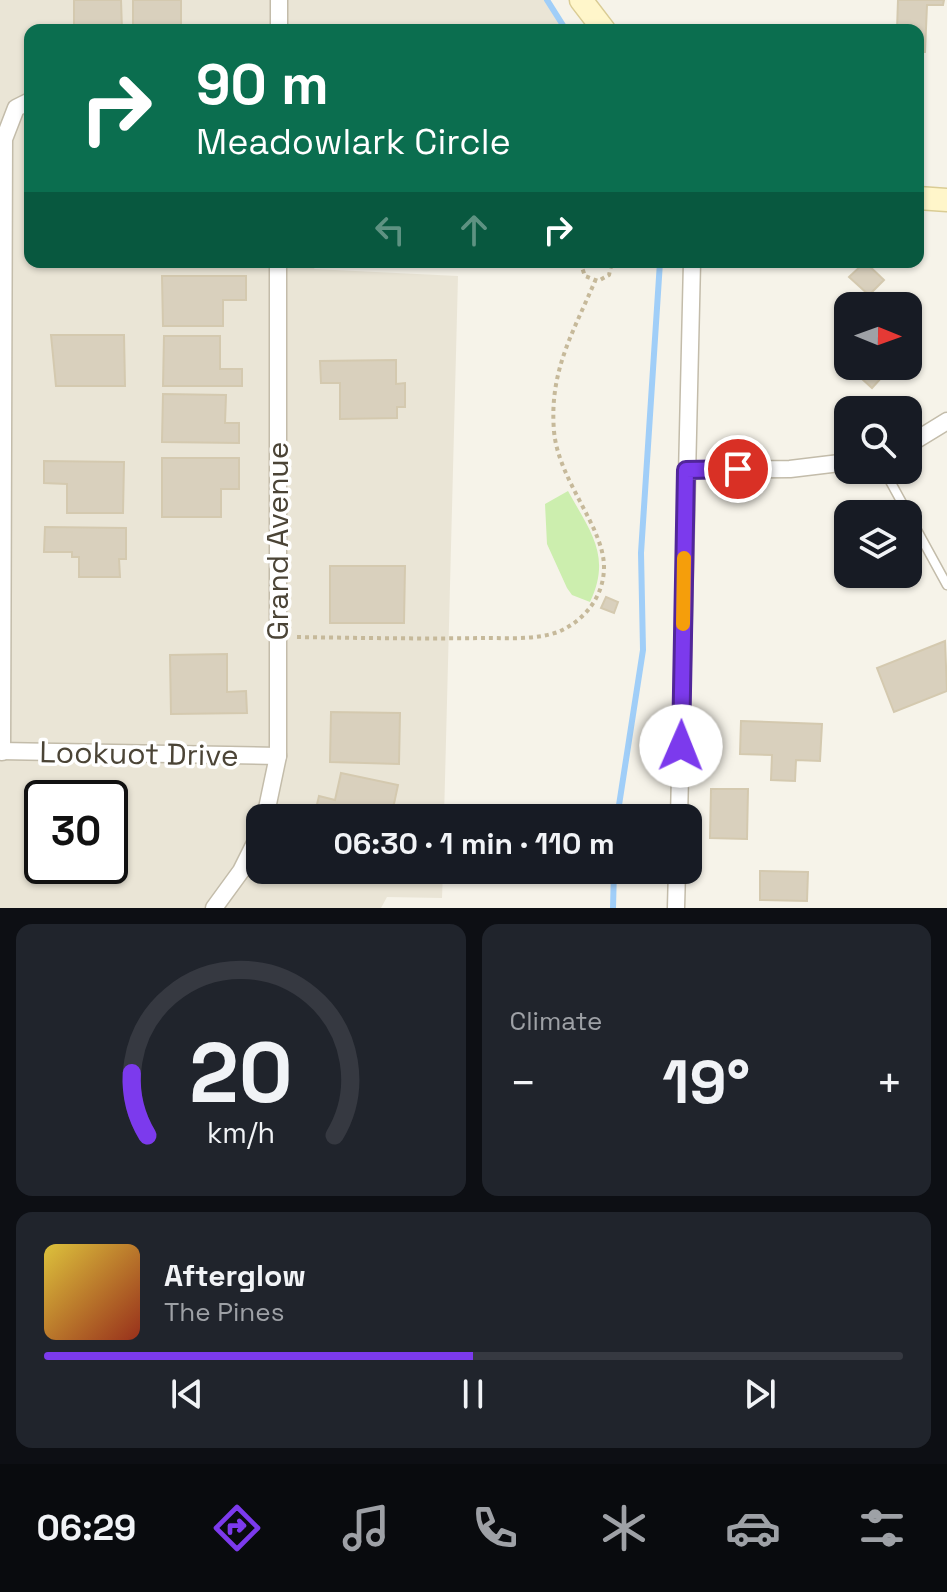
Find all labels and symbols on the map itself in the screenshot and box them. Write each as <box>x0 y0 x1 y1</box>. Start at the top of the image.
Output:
north arrow <box>834 292 922 380</box>
pin <box>704 435 772 503</box>
street label: Grand Avenue <box>258 442 297 640</box>
position arrow <box>639 704 723 788</box>
street label: Lookuot Drive <box>39 732 239 775</box>
speed limit sign: 30 <box>24 780 128 884</box>

